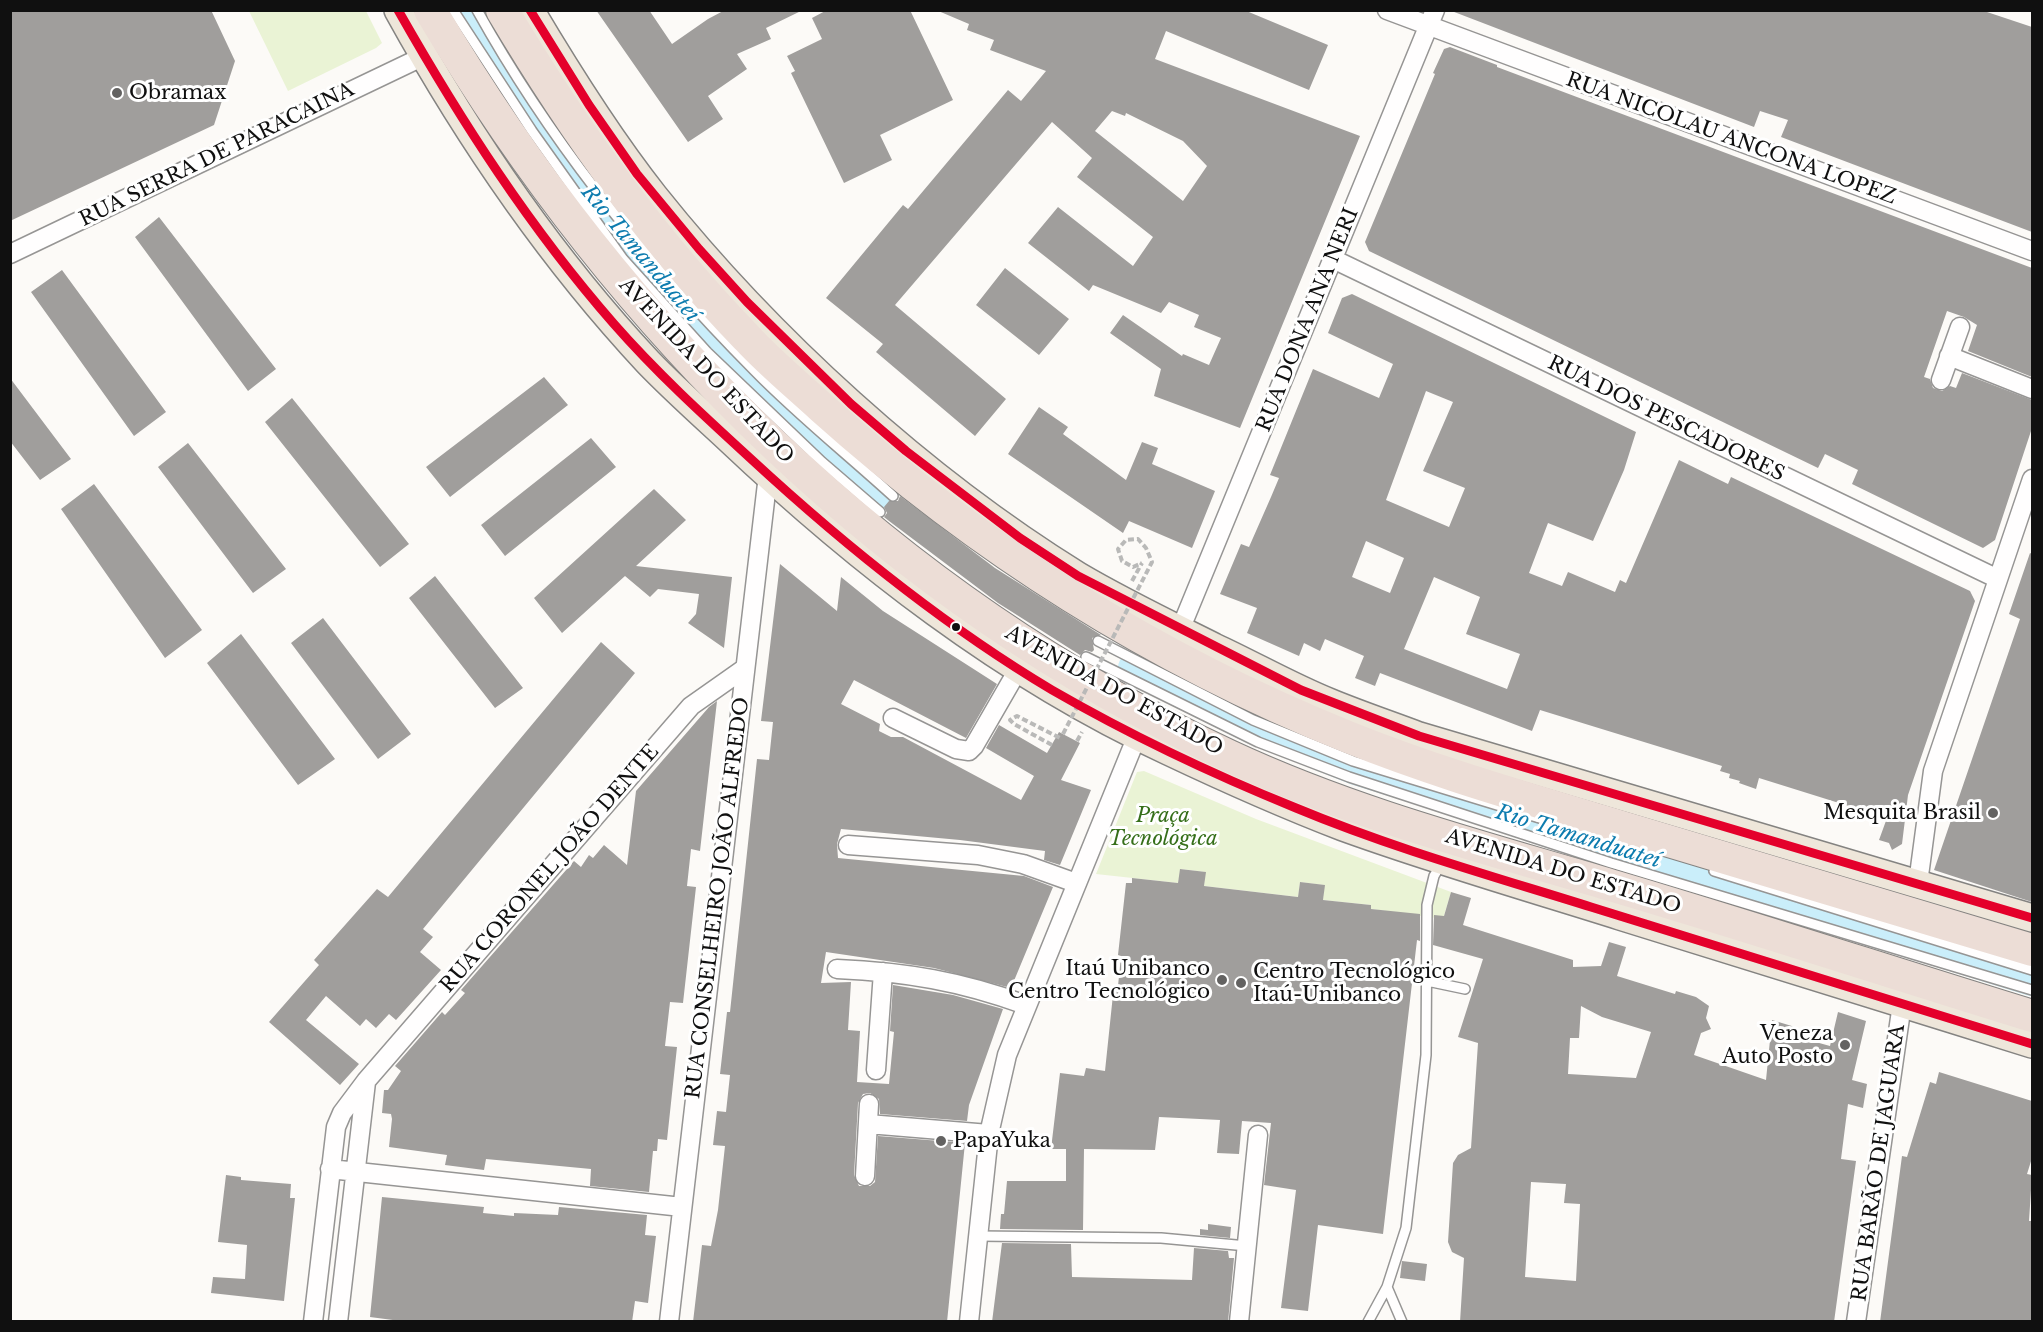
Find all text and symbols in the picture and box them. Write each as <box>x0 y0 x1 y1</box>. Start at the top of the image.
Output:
street label: RUA NICOLAU ANCONA LOPEZ <box>1563 68 1899 210</box>
street label: RUA SERRA DE PARACAINA <box>76 78 358 232</box>
place label: Obramax <box>129 81 226 105</box>
marker: Obramax <box>110 86 124 100</box>
water label: Rio Tamanduateí <box>575 180 705 328</box>
street label: RUA DONA ANA NERI <box>1252 205 1364 435</box>
street label: AVENIDA DO ESTADO <box>614 273 798 469</box>
street label: RUA DOS PESCADORES <box>1544 351 1788 487</box>
unlabelled marker <box>950 621 962 633</box>
street label: AVENIDA DO ESTADO <box>1001 621 1227 761</box>
street label: RUA CONSELHEIRO JOÃO ALFREDO <box>681 696 755 1100</box>
street label: RUA CORONEL JOÃO DENTE <box>436 740 664 998</box>
water label: Rio Tamanduateí <box>1493 800 1663 874</box>
place label: Mesquita Brasil <box>1823 801 1981 825</box>
park label: Praça Tecnológica <box>1108 804 1218 851</box>
marker: Mesquita Brasil <box>1986 806 2000 820</box>
street label: AVENIDA DO ESTADO <box>1442 825 1684 919</box>
place label: Itaú Unibanco Centro Tecnológico <box>1008 957 1210 1004</box>
place label: Centro Tecnológico Itaú-Unibanco <box>1253 960 1455 1007</box>
marker: Itaú Unibanco Centro Tecnológico <box>1215 973 1229 987</box>
marker: Centro Tecnológico Itaú-Unibanco <box>1234 976 1248 990</box>
place label: Veneza Auto Posto <box>1722 1022 1833 1069</box>
street label: RUA BARÃO DE JAGUARA <box>1848 1023 1910 1303</box>
marker: Veneza Auto Posto <box>1838 1038 1852 1052</box>
place label: PapaYuka <box>953 1129 1051 1153</box>
marker: PapaYuka <box>934 1134 948 1148</box>

